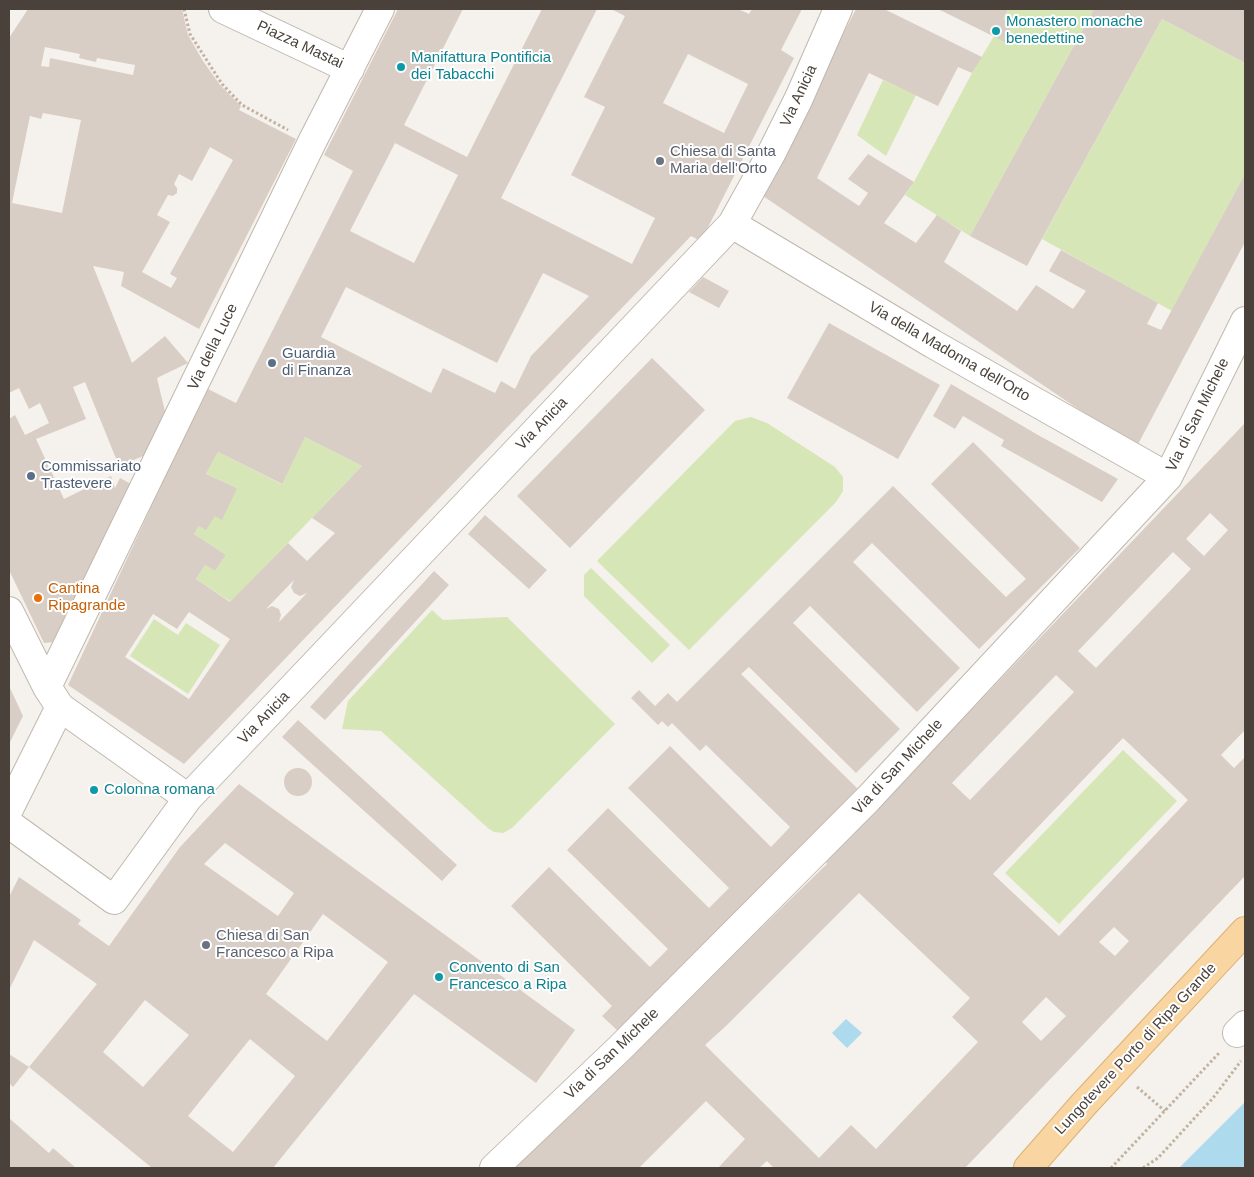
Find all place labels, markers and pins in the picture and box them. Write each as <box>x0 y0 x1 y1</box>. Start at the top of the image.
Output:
place label: Monastero monache benedettine <box>1006 13 1143 48</box>
marker: Monastero monache benedettine <box>990 25 1002 37</box>
place label: Manifattura Pontificia dei Tabacchi <box>411 49 551 84</box>
marker: Manifattura Pontificia dei Tabacchi <box>395 61 407 73</box>
place label: Chiesa di Santa Maria dell'Orto <box>670 143 776 178</box>
marker: Chiesa di Santa Maria dell'Orto <box>654 155 666 167</box>
place label: Guardia di Finanza <box>282 345 351 380</box>
marker: Guardia di Finanza <box>266 357 278 369</box>
place label: Commissariato Trastevere <box>41 458 141 493</box>
marker: Commissariato Trastevere <box>25 470 37 482</box>
place label: Cantina Ripagrande <box>48 580 126 615</box>
marker: Cantina Ripagrande <box>32 592 44 604</box>
place label: Colonna romana <box>104 781 215 799</box>
marker: Colonna romana <box>88 784 100 796</box>
place label: Chiesa di San Francesco a Ripa <box>216 927 334 962</box>
marker: Chiesa di San Francesco a Ripa <box>200 939 212 951</box>
place label: Convento di San Francesco a Ripa <box>449 959 567 994</box>
marker: Convento di San Francesco a Ripa <box>433 971 445 983</box>

